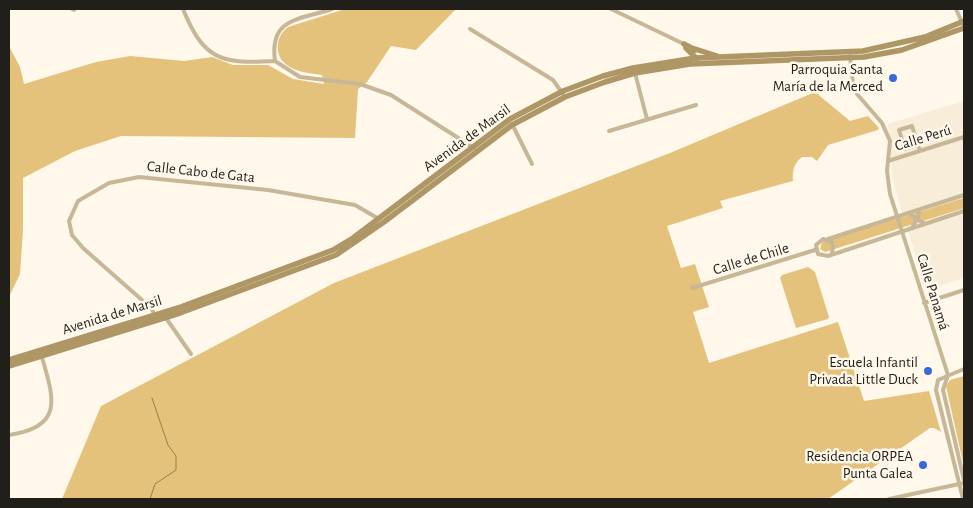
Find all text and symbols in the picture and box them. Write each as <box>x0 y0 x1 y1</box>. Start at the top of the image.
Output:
place label: Parroquia Santa María de la Merced <box>773 60 883 95</box>
marker: Parroquia Santa María de la Merced <box>887 72 899 84</box>
street label: Avenida de Marsil <box>420 100 514 176</box>
street label: Calle Perú <box>893 121 953 155</box>
street label: Calle Cabo de Gata <box>146 157 256 187</box>
street label: Calle de Chile <box>711 239 791 279</box>
street label: Calle Panamá <box>913 252 953 332</box>
street label: Avenida de Marsil <box>60 291 164 339</box>
place label: Escuela Infantil Privada Little Duck <box>809 353 918 388</box>
marker: Escuela Infantil Privada Little Duck <box>922 365 934 377</box>
place label: Residencia ORPEA Punta Galea <box>806 447 913 482</box>
marker: Residencia ORPEA Punta Galea <box>917 459 929 471</box>

